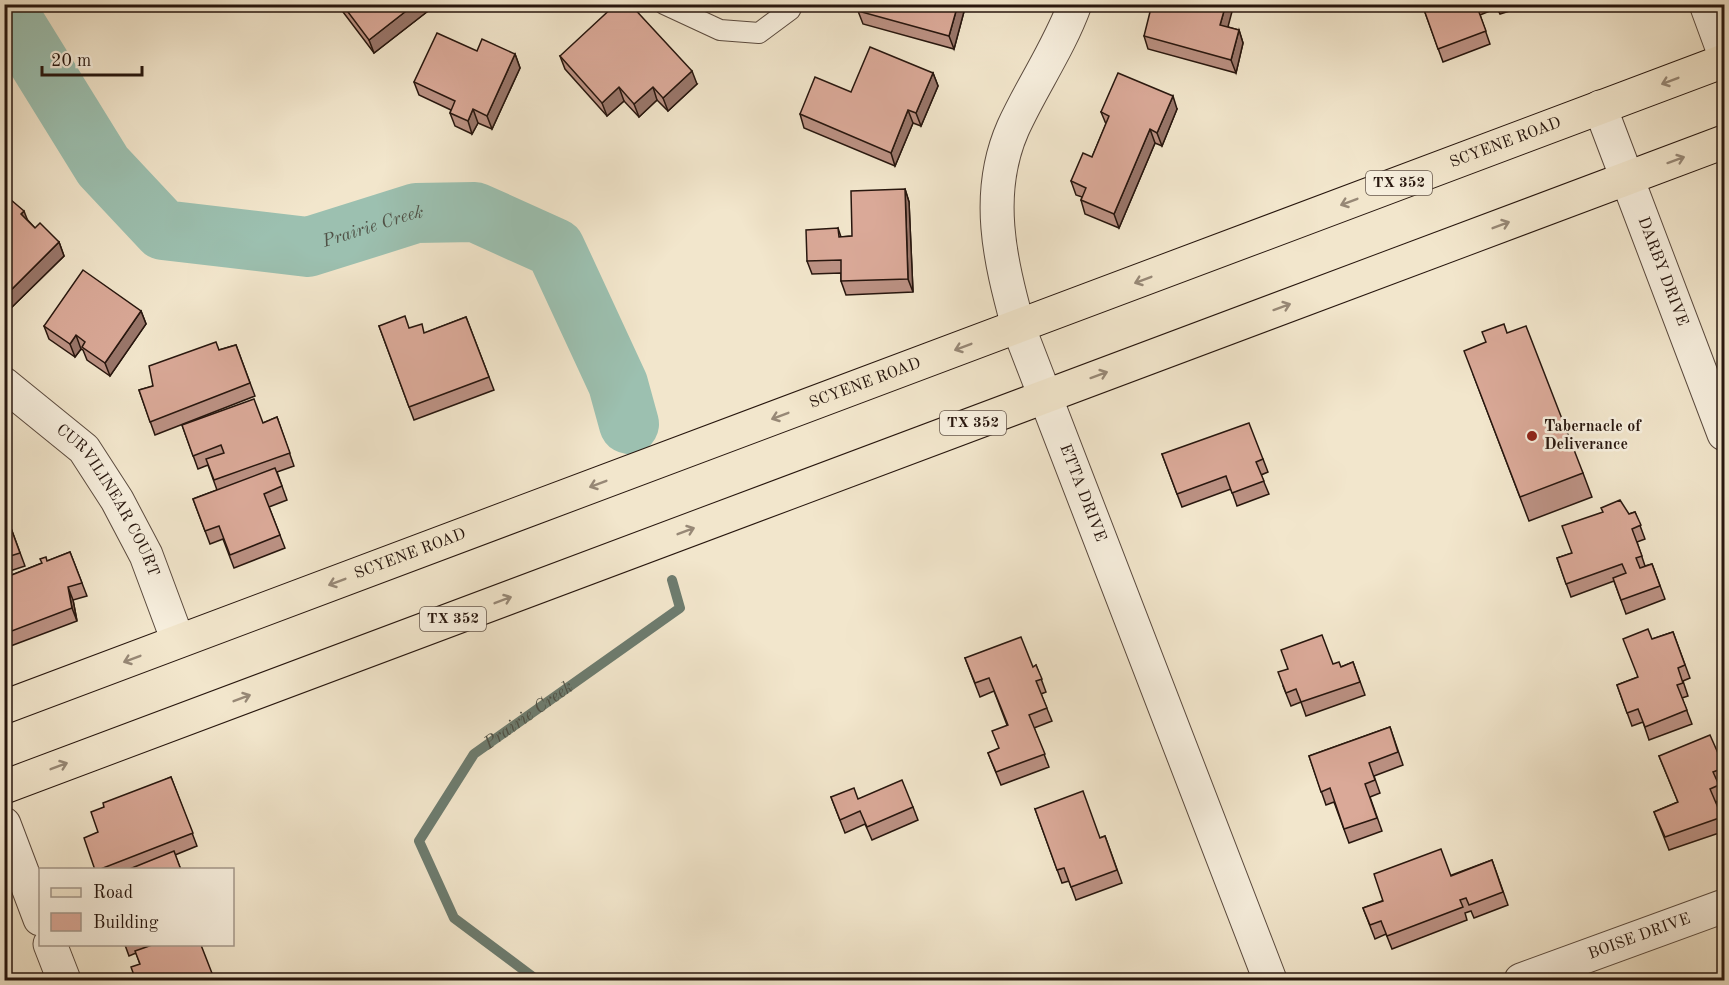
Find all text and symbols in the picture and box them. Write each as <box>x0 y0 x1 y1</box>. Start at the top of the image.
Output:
scale bar <box>42 39 142 77</box>
text: 20 m <box>51 52 91 70</box>
one-way arrow <box>1661 77 1680 88</box>
street label: SCYENE ROAD <box>1448 115 1563 171</box>
one-way arrow <box>1666 154 1685 165</box>
road number: TX 352 <box>1366 171 1432 195</box>
one-way arrow <box>1340 197 1359 208</box>
water label: Prairie Creek <box>319 204 424 251</box>
street label: DARBY DRIVE <box>1634 215 1690 328</box>
one-way arrow <box>1492 219 1510 230</box>
one-way arrow <box>1134 275 1152 286</box>
one-way arrow <box>1272 301 1291 312</box>
one-way arrow <box>954 342 973 353</box>
street label: SCYENE ROAD <box>807 355 923 412</box>
one-way arrow <box>1089 369 1108 380</box>
one-way arrow <box>771 411 790 422</box>
road number: TX 352 <box>940 411 1006 435</box>
place label: Tabernacle of Deliverance <box>1544 419 1642 453</box>
street label: CURVILINEAR COURT <box>53 422 161 579</box>
marker: Tabernacle of Deliverance <box>1525 429 1539 443</box>
street label: ETTA DRIVE <box>1056 442 1108 544</box>
one-way arrow <box>589 479 608 490</box>
one-way arrow <box>676 525 694 536</box>
street label: SCYENE ROAD <box>352 526 468 583</box>
one-way arrow <box>328 578 346 589</box>
one-way arrow <box>493 594 512 605</box>
road number: TX 352 <box>420 607 486 631</box>
one-way arrow <box>123 654 142 665</box>
water label: Prairie Creek <box>480 678 577 754</box>
one-way arrow <box>232 692 251 703</box>
one-way arrow <box>49 760 68 771</box>
legend <box>39 868 234 946</box>
text: Road <box>93 884 133 902</box>
street label: BOISE DRIVE <box>1586 911 1693 963</box>
text: Building <box>93 914 159 932</box>

